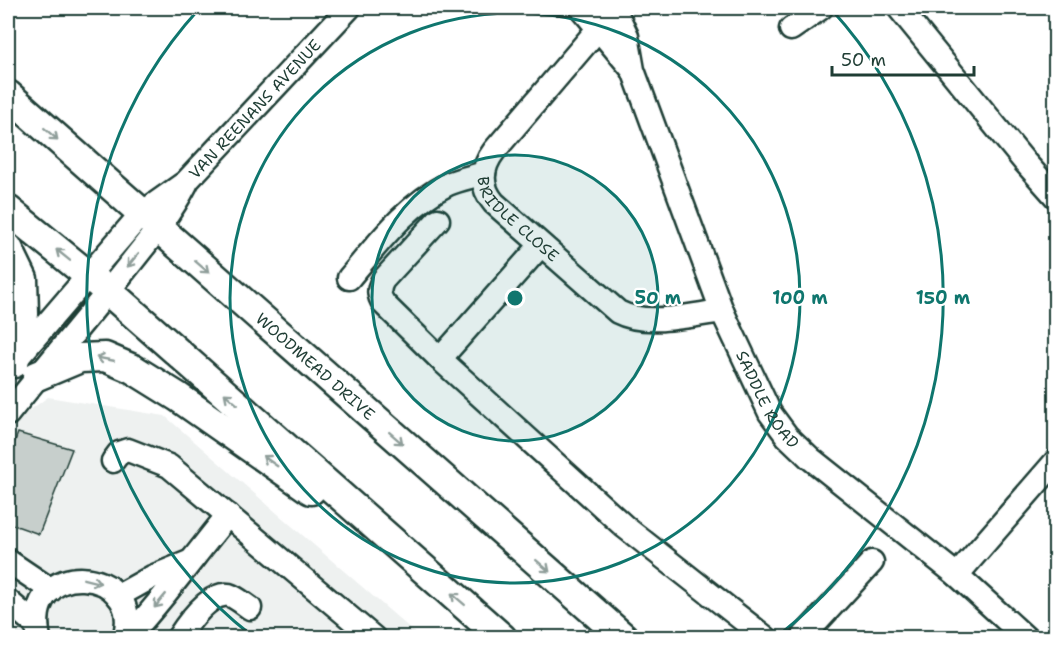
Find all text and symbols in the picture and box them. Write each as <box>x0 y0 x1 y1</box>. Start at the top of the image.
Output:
street label: VAN REENANS AVENUE <box>184 35 326 184</box>
scale bar <box>832 39 974 77</box>
text: 50 m <box>841 48 886 72</box>
one-way arrow <box>43 127 58 141</box>
street label: BRIDLE CLOSE <box>473 175 563 266</box>
one-way arrow <box>55 248 71 261</box>
one-way arrow <box>127 252 140 268</box>
one-way arrow <box>194 260 209 274</box>
text: 50 m <box>635 286 682 310</box>
text: 100 m <box>772 286 828 310</box>
text: 150 m <box>916 286 971 310</box>
centre of rings <box>505 288 525 308</box>
street label: WOODMEAD DRIVE <box>251 308 379 425</box>
street label: SADDLE ROAD <box>731 347 803 453</box>
one-way arrow <box>96 354 115 365</box>
one-way arrow <box>224 392 239 406</box>
one-way arrow <box>388 431 403 445</box>
one-way arrow <box>263 455 279 467</box>
one-way arrow <box>535 559 550 573</box>
one-way arrow <box>82 575 101 587</box>
one-way arrow <box>451 592 466 606</box>
one-way arrow <box>153 593 166 609</box>

